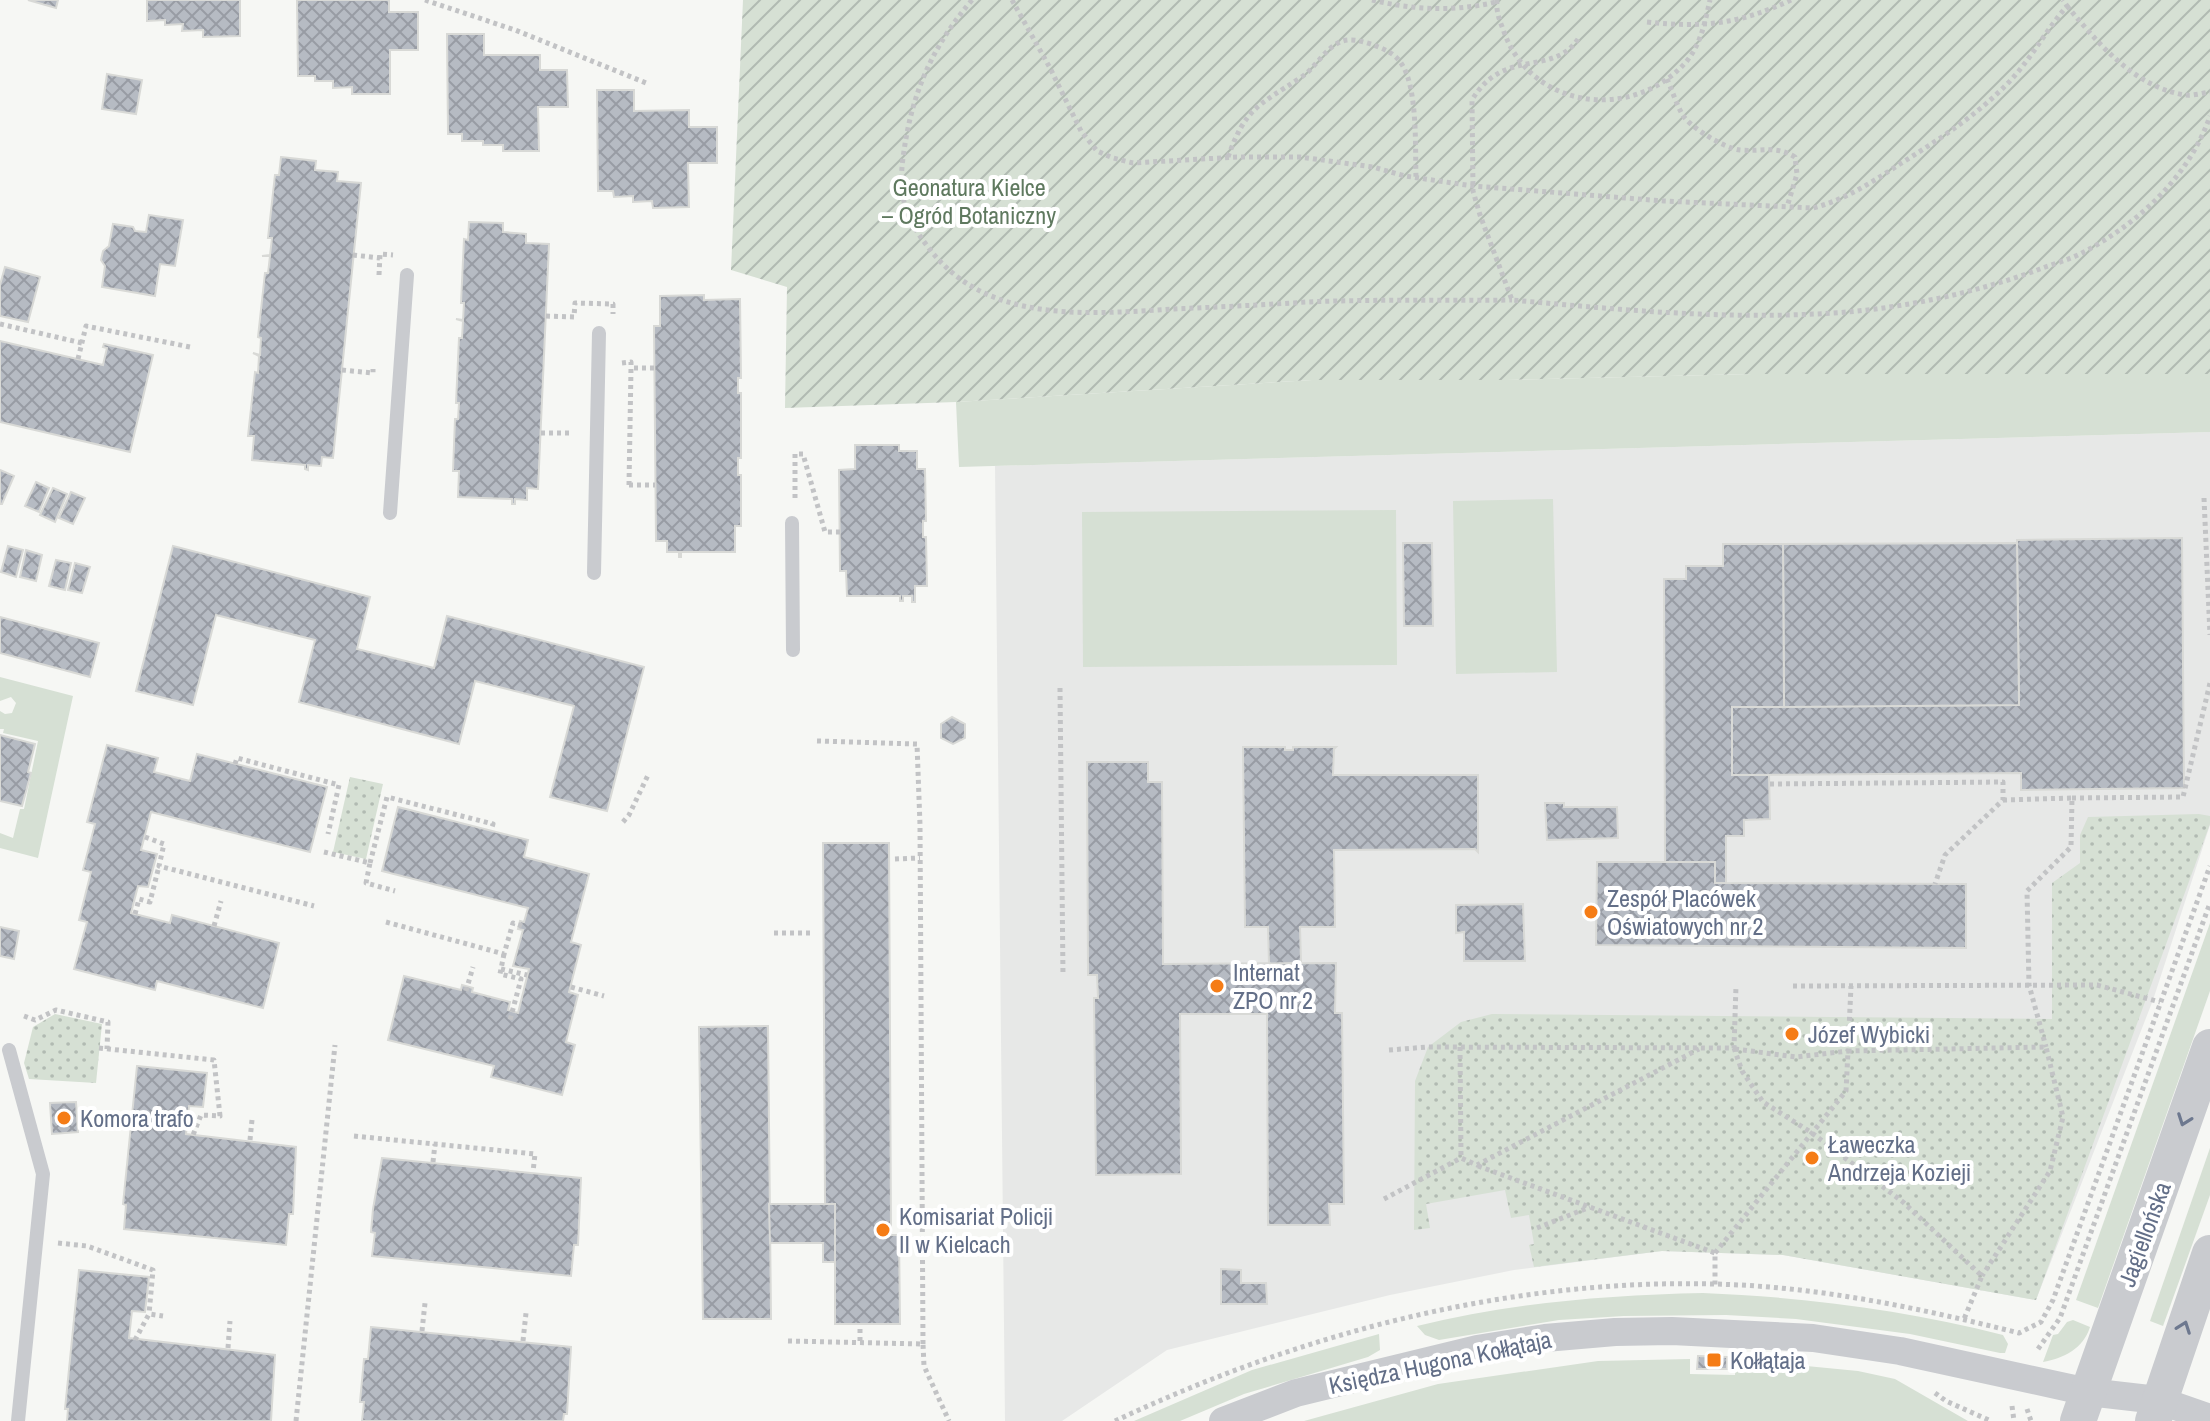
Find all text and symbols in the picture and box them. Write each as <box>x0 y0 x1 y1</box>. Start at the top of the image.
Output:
park label: Geonatura Kielce – Ogród Botaniczny <box>882 171 1056 231</box>
place label: Zespół Placówek Oświatowych nr 2 <box>1607 882 1763 942</box>
marker: Zespół Placówek Oświatowych nr 2 <box>1582 903 1600 921</box>
place label: Internat ZPO nr 2 <box>1233 956 1313 1016</box>
marker: Internat ZPO nr 2 <box>1208 977 1226 995</box>
place label: Józef Wybicki <box>1808 1018 1930 1050</box>
marker: Józef Wybicki <box>1783 1025 1801 1043</box>
place label: Komora trafo <box>80 1102 194 1134</box>
marker: Komora trafo <box>55 1109 73 1127</box>
one-way arrow <box>2177 1112 2194 1126</box>
place label: Ławeczka Andrzeja Kozieji <box>1827 1128 1971 1188</box>
marker: Ławeczka Andrzeja Kozieji <box>1803 1149 1821 1167</box>
street label: Jagiellońska <box>2110 1177 2178 1291</box>
place label: Komisariat Policji II w Kielcach <box>899 1200 1053 1260</box>
marker: Komisariat Policji II w Kielcach <box>874 1221 892 1239</box>
one-way arrow <box>2174 1321 2191 1335</box>
street label: Księdza Hugona Kołłątaja <box>1326 1323 1554 1401</box>
place label: Kołłątaja <box>1730 1344 1806 1376</box>
marker: Kołłątaja <box>1705 1351 1723 1369</box>

